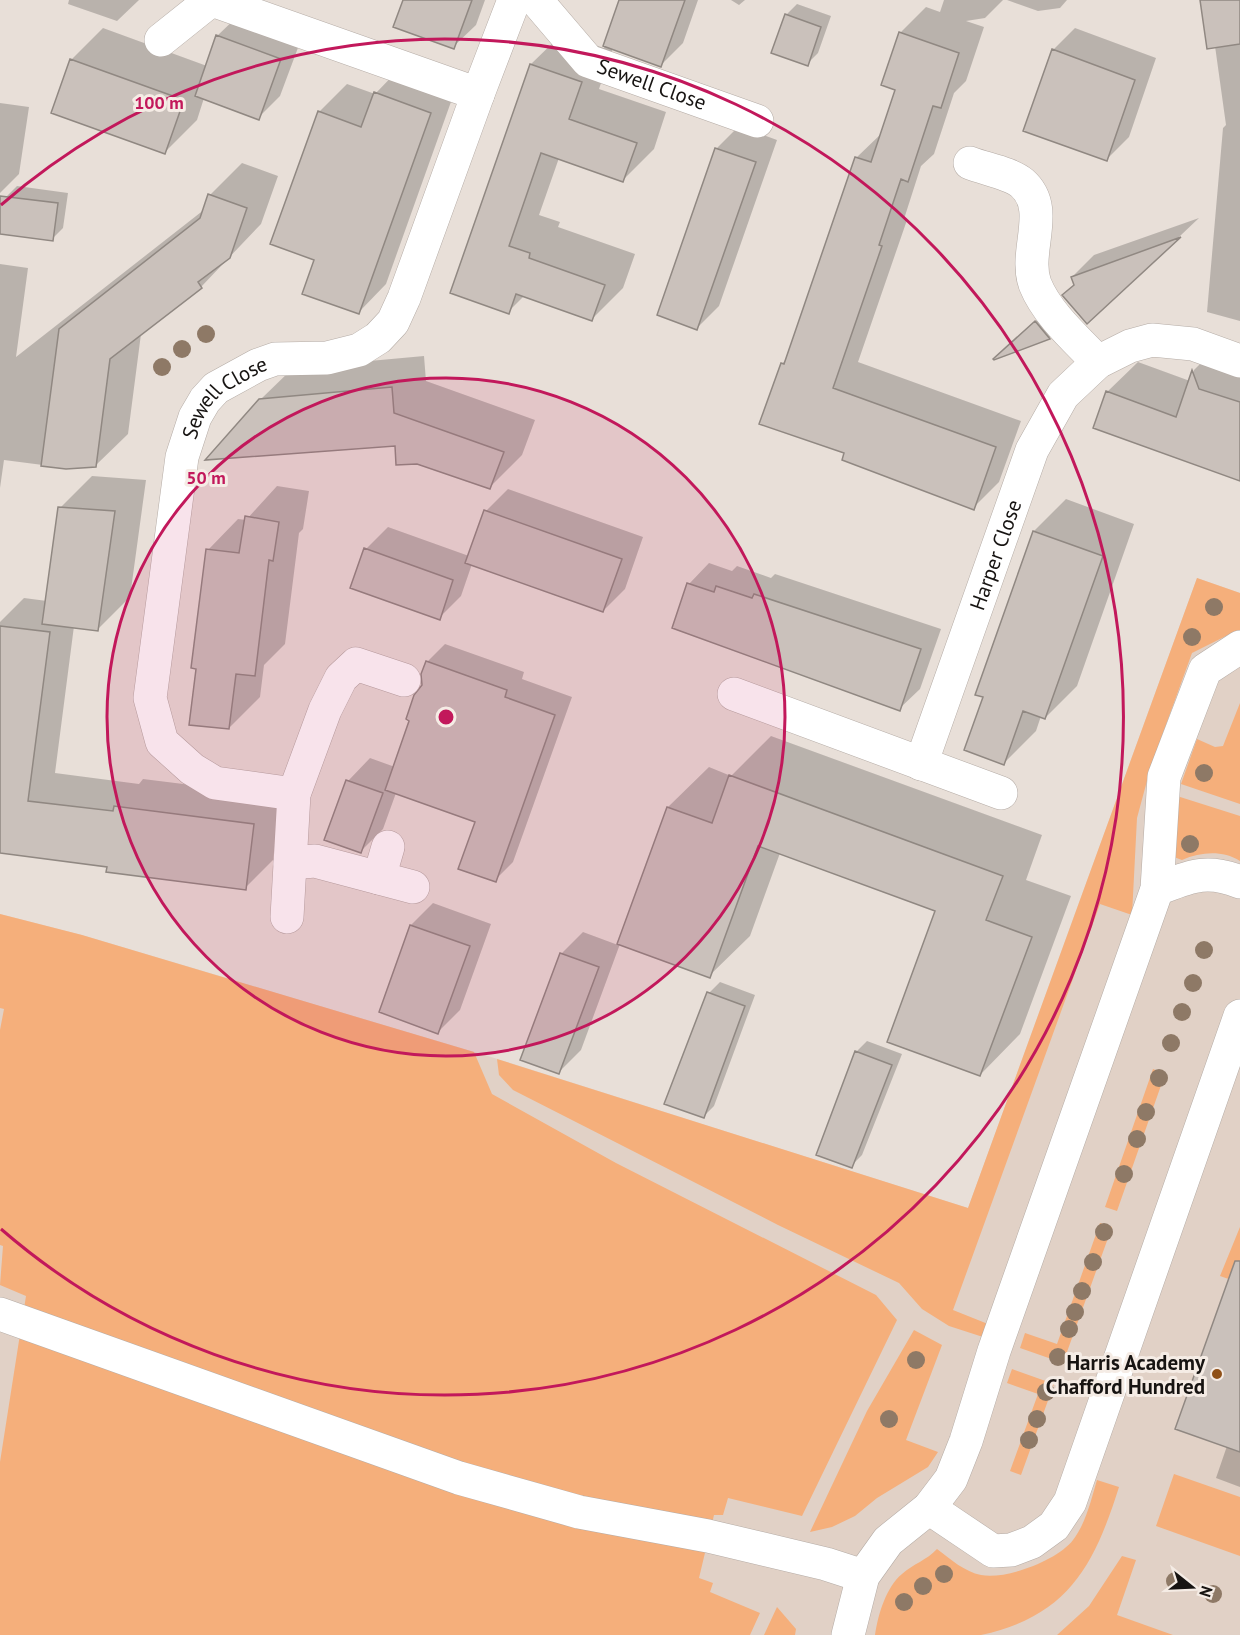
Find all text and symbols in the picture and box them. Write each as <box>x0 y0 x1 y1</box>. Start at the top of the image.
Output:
street label: Sewell Close <box>594 52 710 116</box>
text: 100 m <box>134 91 184 114</box>
street label: Sewell Close <box>175 349 270 442</box>
text: 50 m <box>186 466 226 489</box>
street label: Harper Close <box>963 496 1027 614</box>
centre of rings <box>436 707 456 727</box>
place label: Harris Academy Chafford Hundred <box>1046 1349 1206 1400</box>
marker: Harris Academy Chafford Hundred <box>1210 1367 1224 1381</box>
north arrow <box>1162 1557 1222 1617</box>
text: N <box>1195 1584 1217 1600</box>

